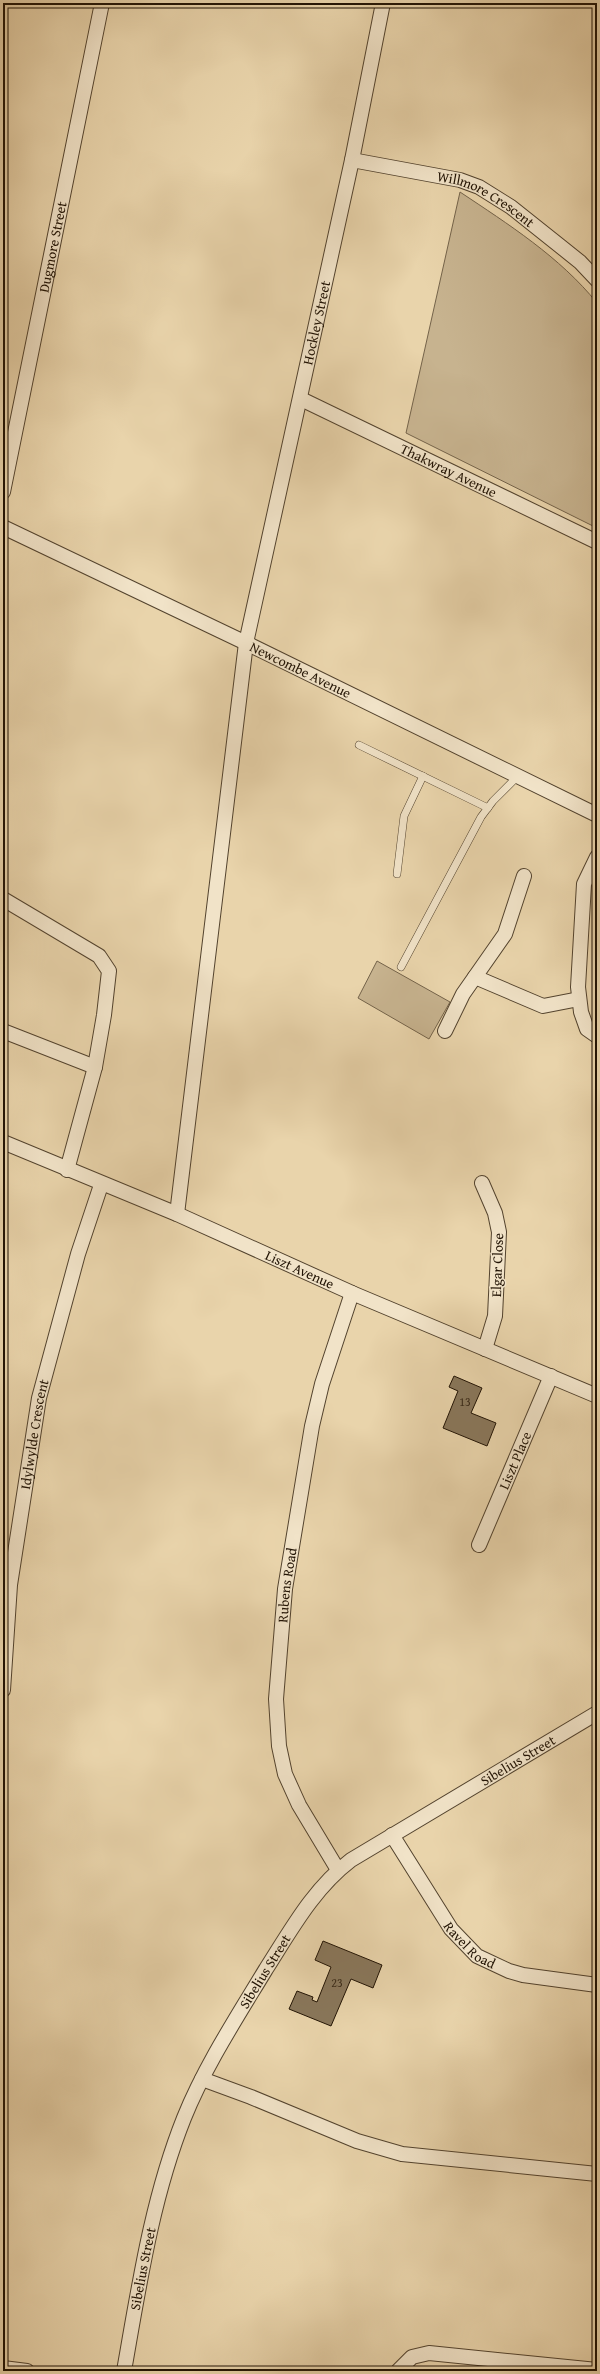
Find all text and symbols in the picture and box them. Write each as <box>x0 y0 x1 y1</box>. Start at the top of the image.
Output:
street label: Willmore Crescent <box>435 166 539 232</box>
street label: Dugmore Street <box>34 200 72 294</box>
street label: Hockley Street <box>297 279 335 367</box>
street label: Thakwray Avenue <box>397 439 501 502</box>
street label: Newcombe Avenue <box>247 636 355 703</box>
street label: Elgar Close <box>486 1232 508 1297</box>
street label: Liszt Avenue <box>262 1245 338 1294</box>
street label: Idylwylde Crescent <box>15 1377 54 1491</box>
house number: 13 <box>459 1393 471 1410</box>
street label: Liszt Place <box>494 1428 536 1493</box>
street label: Rubens Road <box>272 1546 302 1623</box>
street label: Sibelius Street <box>476 1730 559 1791</box>
street label: Ravel Road <box>439 1918 499 1974</box>
street label: Sibelius Street <box>234 1930 295 2012</box>
house number: 23 <box>331 1974 343 1991</box>
street label: Sibelius Street <box>125 2225 161 2312</box>

